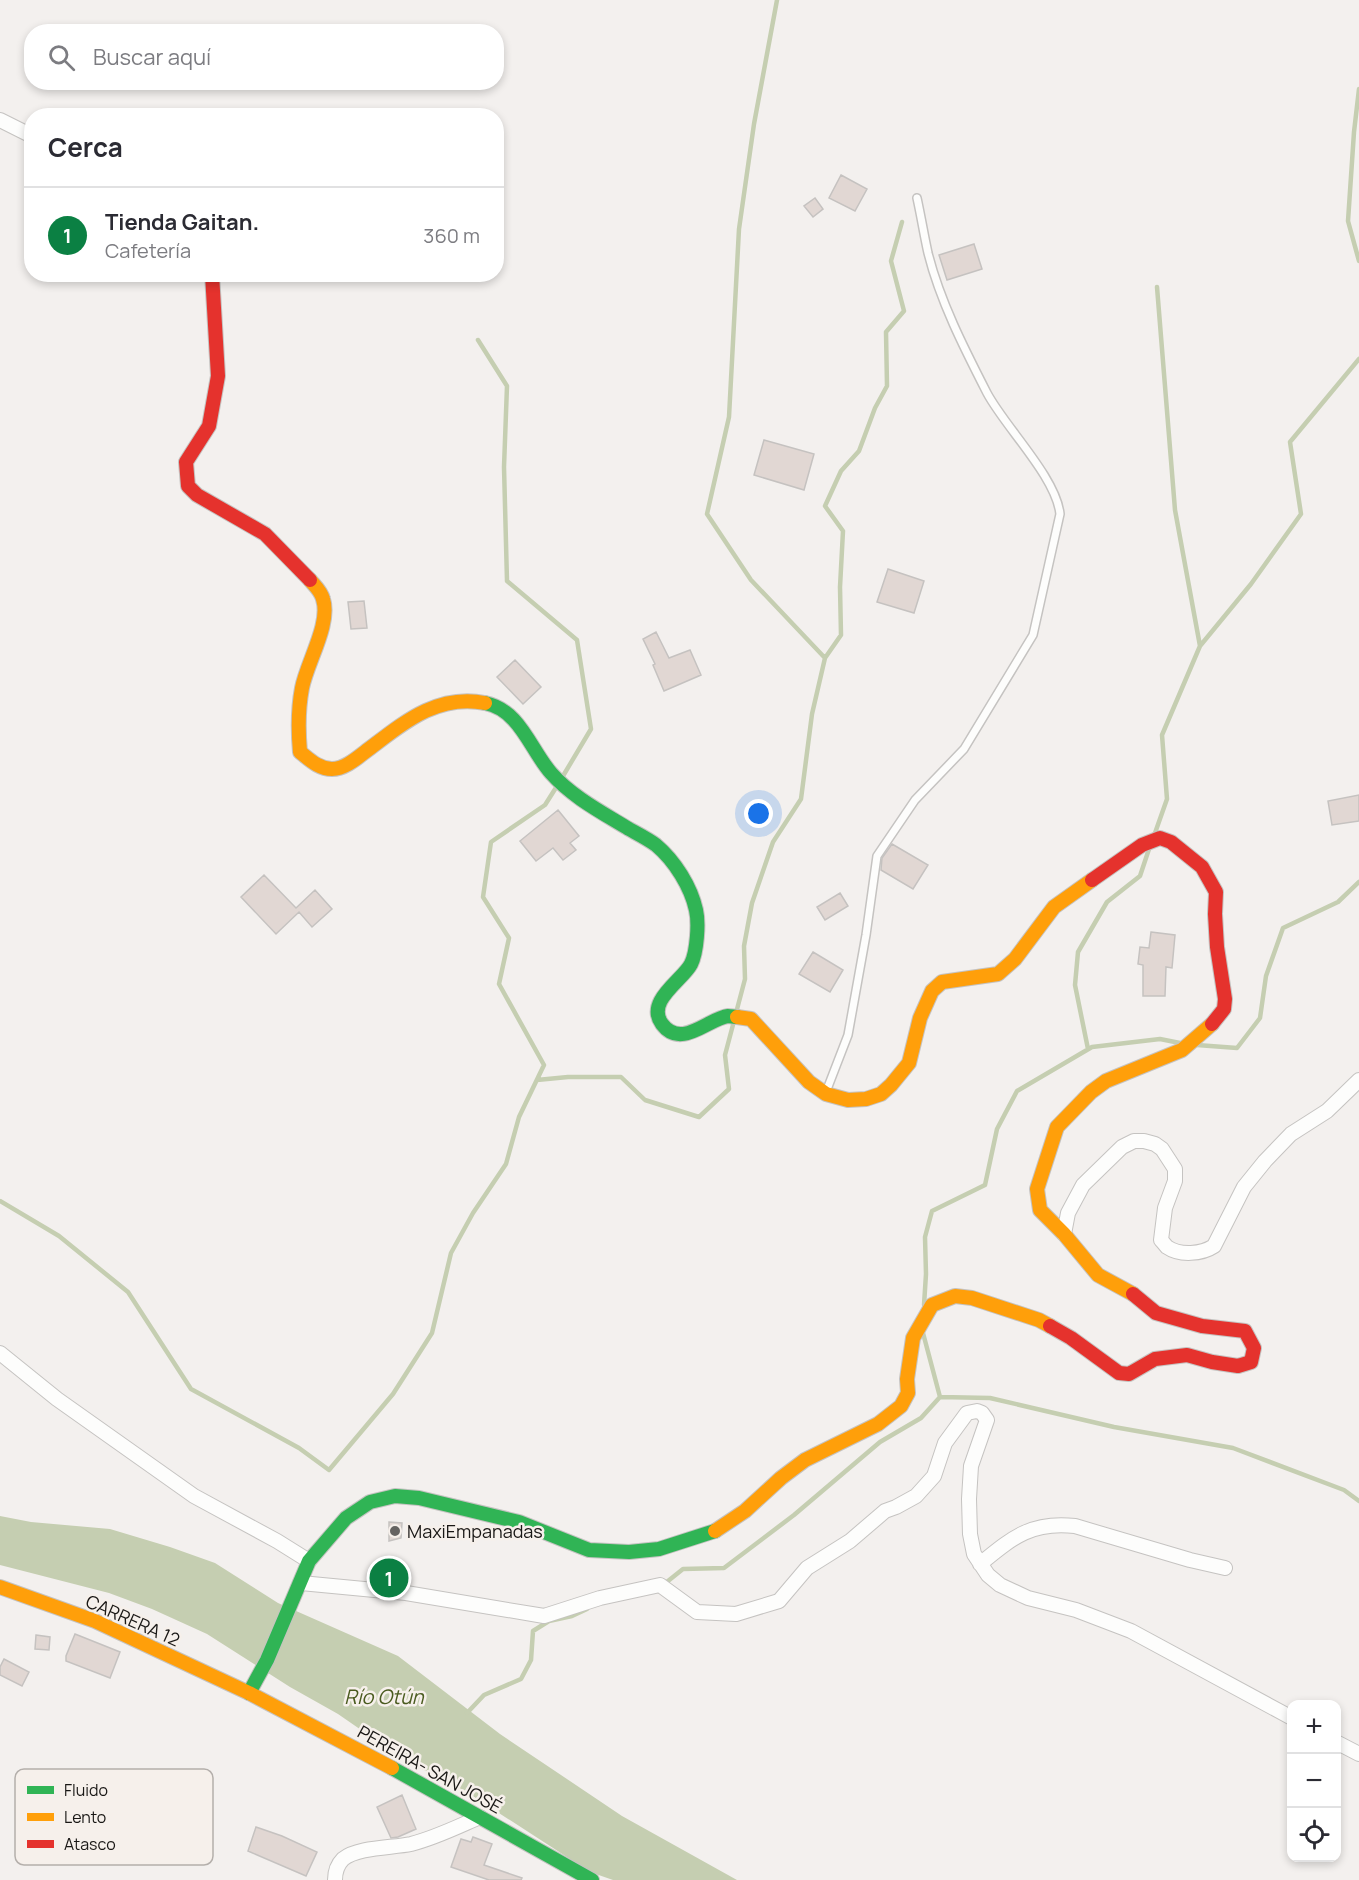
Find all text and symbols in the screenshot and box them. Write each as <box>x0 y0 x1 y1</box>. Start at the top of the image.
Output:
search box <box>24 24 504 90</box>
icon: search <box>45 41 78 74</box>
text: Buscar aquí <box>93 42 211 72</box>
text: Cerca <box>48 129 123 165</box>
text: Tienda Gaitan. <box>105 207 259 237</box>
text: 1 <box>63 222 72 249</box>
text: 360 m <box>423 222 480 249</box>
text: Cafetería <box>105 237 191 264</box>
your location <box>744 799 773 828</box>
place label: MaxiEmpanadas <box>407 1519 543 1543</box>
marker: MaxiEmpanadas <box>388 1524 402 1538</box>
pin: 1 <box>370 1556 408 1600</box>
street label: CARRERA 12 <box>82 1589 184 1651</box>
water label: Río Otún <box>344 1683 425 1710</box>
map controls <box>1287 1700 1341 1862</box>
button: + <box>1287 1700 1341 1754</box>
street label: PEREIRA- SAN JOSÉ <box>354 1719 506 1819</box>
button: − <box>1287 1754 1341 1808</box>
legend <box>15 1769 213 1865</box>
text: Fluido <box>64 1779 108 1801</box>
text: Lento <box>64 1806 106 1828</box>
button: locate <box>1287 1808 1341 1862</box>
text: Atasco <box>64 1833 116 1855</box>

